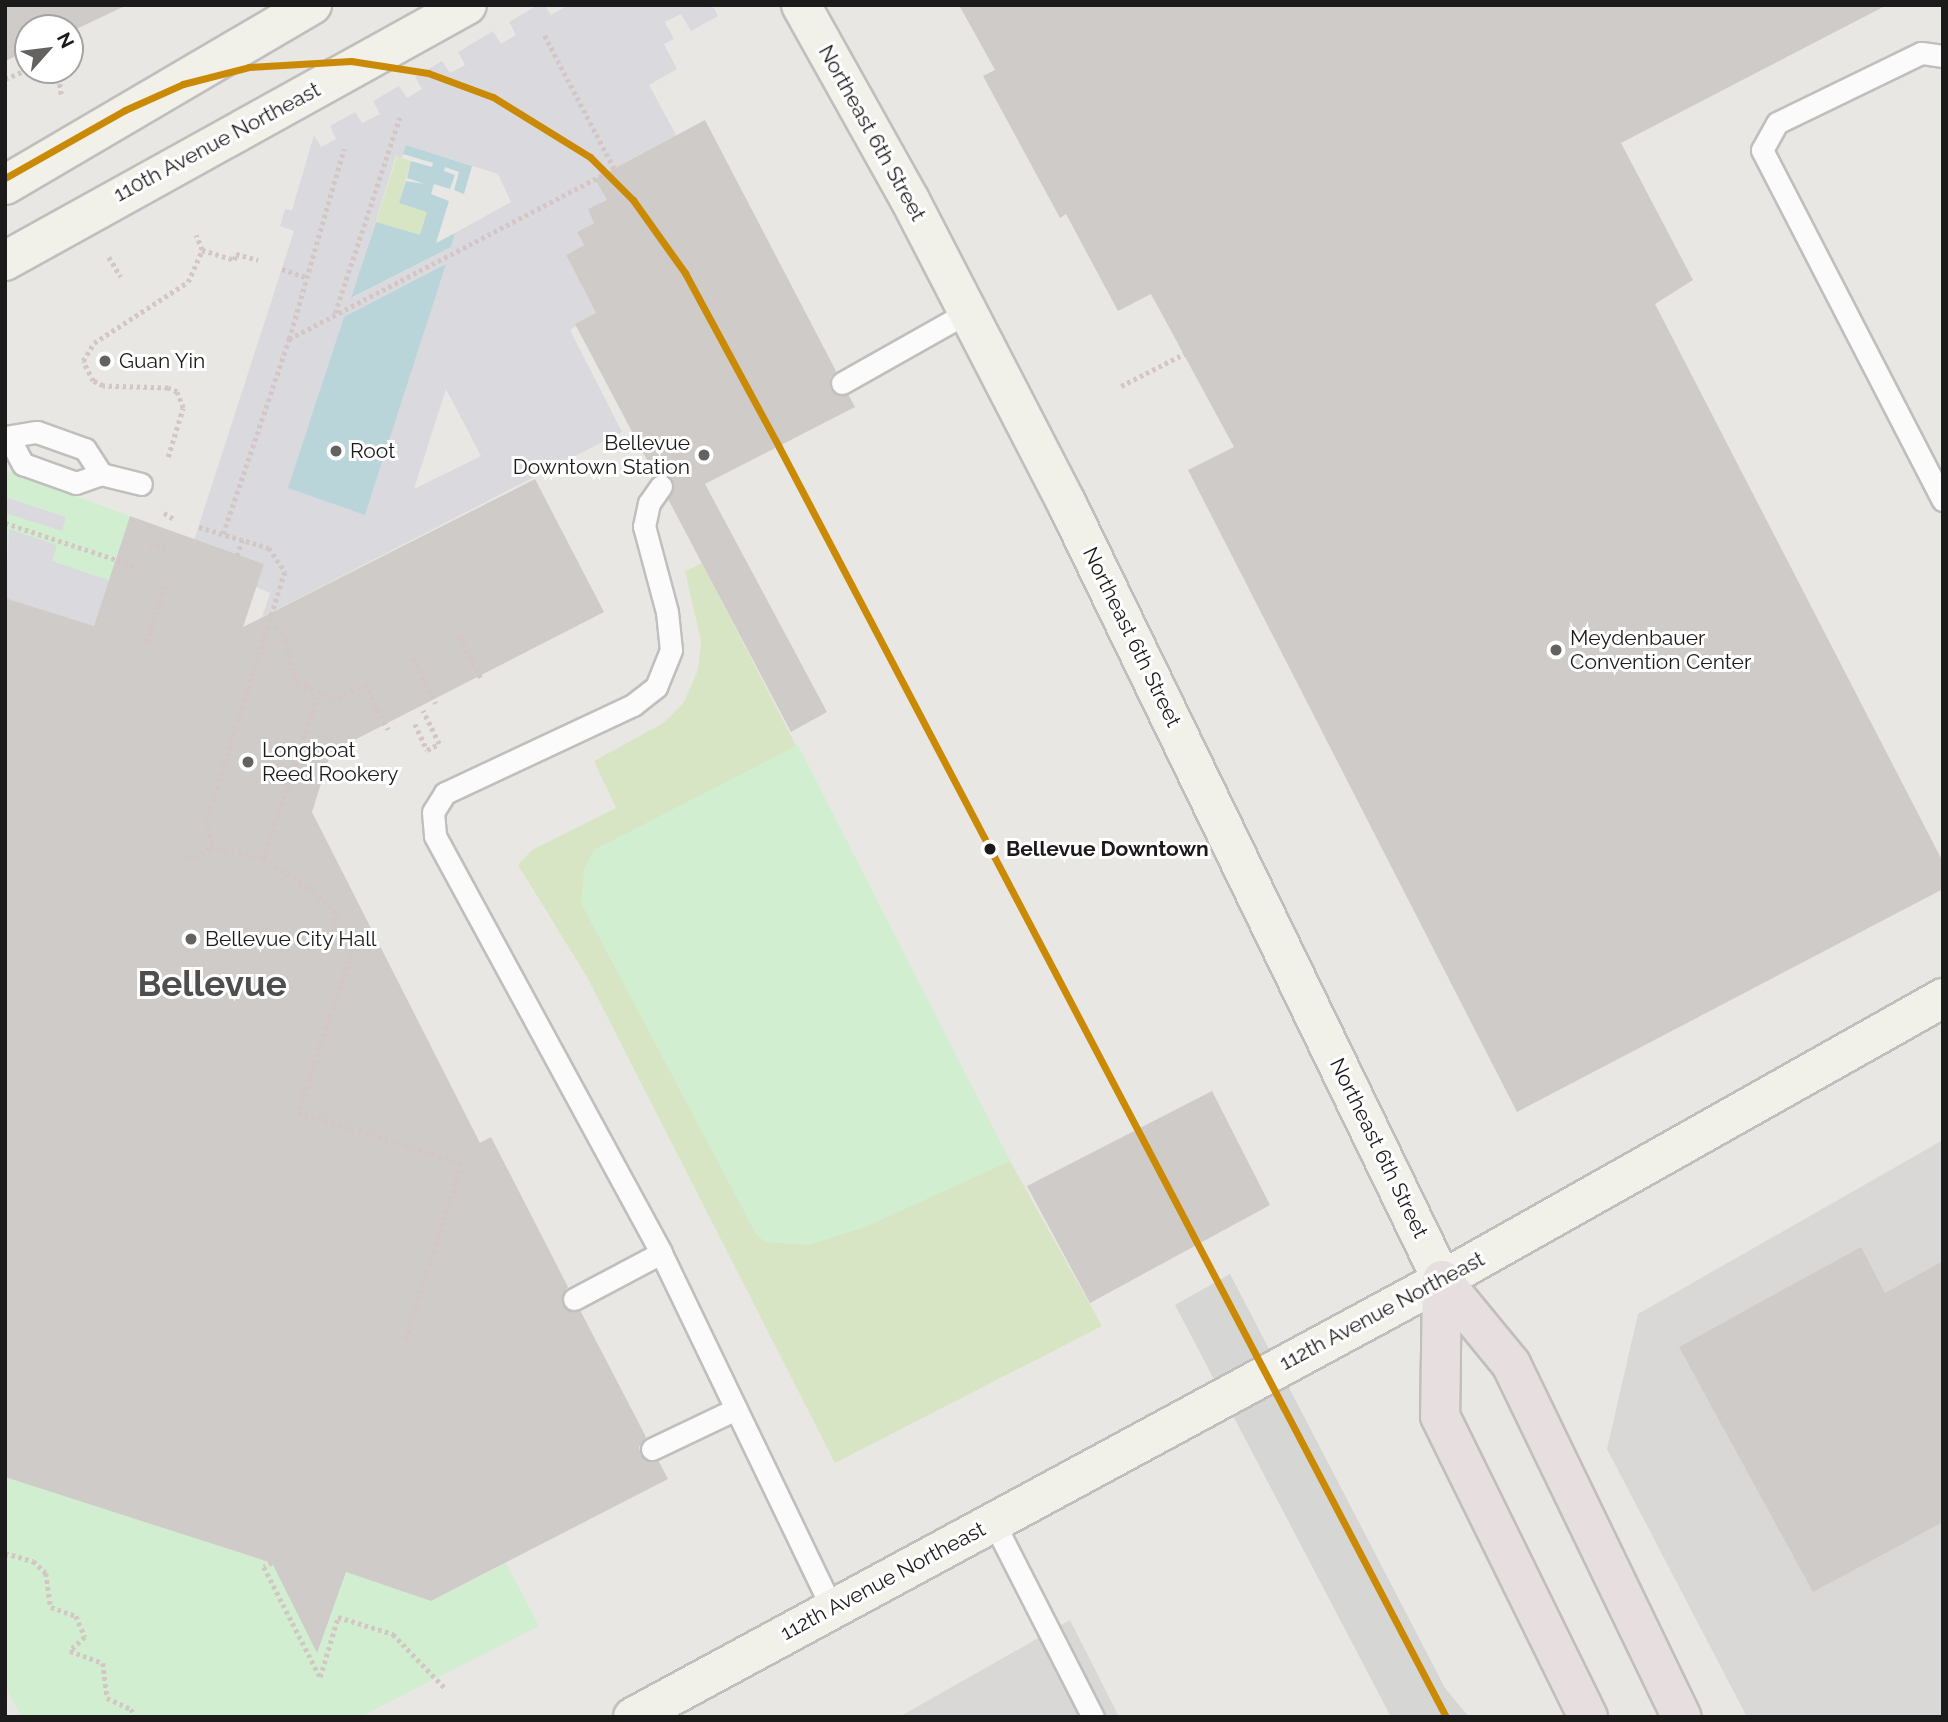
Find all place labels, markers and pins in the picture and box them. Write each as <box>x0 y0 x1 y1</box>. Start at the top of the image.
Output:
place label: Guan Yin <box>119 348 206 374</box>
marker: Guan Yin <box>97 353 113 369</box>
place label: Bellevue Downtown Station <box>513 430 690 480</box>
place label: Root <box>350 438 395 464</box>
marker: Root <box>328 443 344 459</box>
marker: Bellevue Downtown Station <box>696 447 712 463</box>
place label: Meydenbauer Convention Center <box>1570 625 1751 675</box>
marker: Meydenbauer Convention Center <box>1548 642 1564 658</box>
place label: Longboat Reed Rookery <box>262 737 398 787</box>
marker: Longboat Reed Rookery <box>240 754 256 770</box>
place label: Bellevue Downtown <box>1006 836 1209 862</box>
marker: Bellevue Downtown <box>980 839 1000 859</box>
place label: Bellevue City Hall <box>205 926 377 952</box>
marker: Bellevue City Hall <box>183 931 199 947</box>

